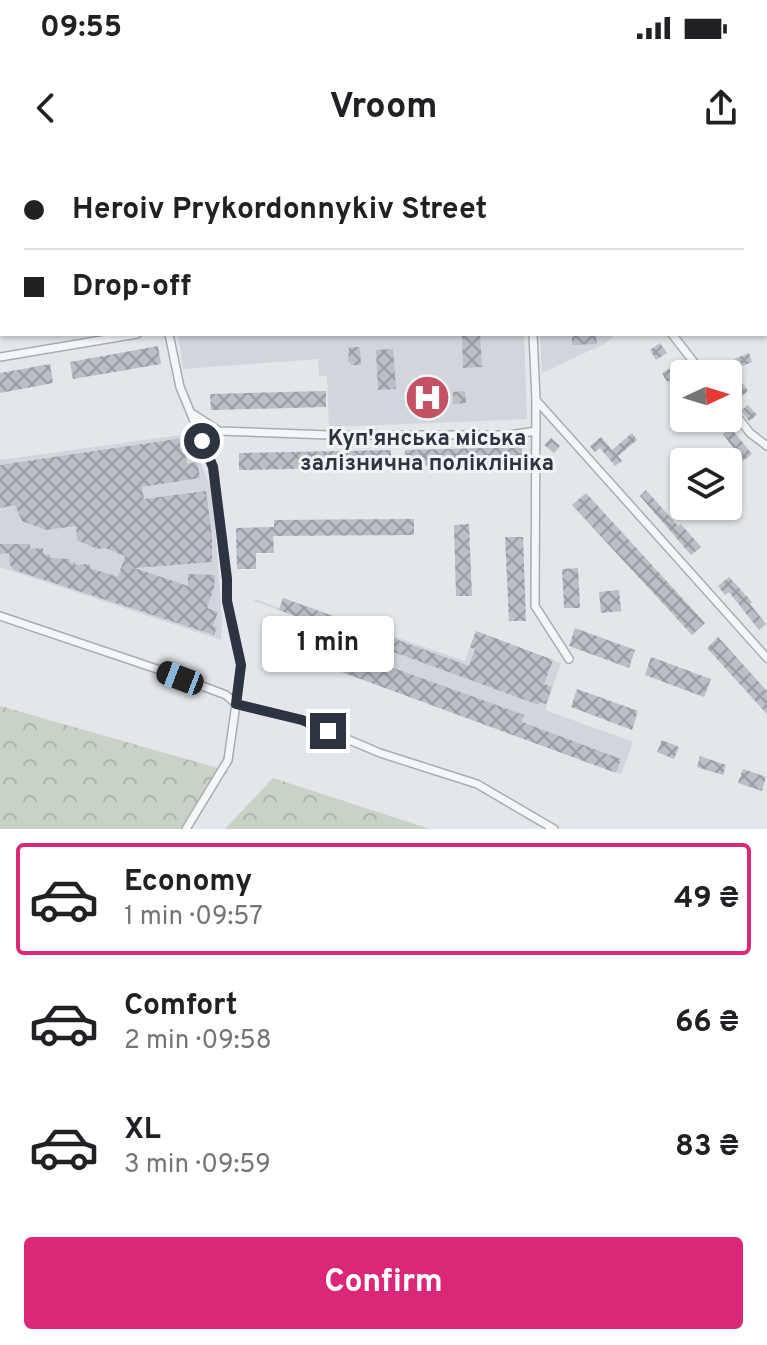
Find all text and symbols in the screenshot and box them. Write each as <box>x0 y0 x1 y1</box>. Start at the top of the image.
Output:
text: 09:55 <box>40 10 122 47</box>
text: Vroom <box>329 85 438 131</box>
icon: back <box>24 86 68 130</box>
icon: share <box>699 86 743 130</box>
text: Heroiv Prykordonnykiv Street <box>72 192 487 229</box>
text: Drop-off <box>72 269 191 306</box>
north arrow <box>670 360 742 432</box>
map controls <box>670 360 742 520</box>
hospital icon: Куп'янська міська залізнична поліклініка <box>403 374 451 422</box>
route start <box>184 423 220 459</box>
place label: Куп'янська міська залізнична поліклініка <box>300 426 554 478</box>
button: layers <box>670 448 742 520</box>
callout: 1 min <box>262 615 394 671</box>
text: 1 min <box>297 627 359 660</box>
car <box>153 658 207 698</box>
route end <box>310 713 346 749</box>
icon: car <box>28 863 100 935</box>
text: Economy <box>124 864 252 901</box>
text: 49 ₴ <box>674 881 739 918</box>
text: 1 min · 09:57 <box>124 901 263 934</box>
icon: car <box>28 987 100 1059</box>
text: Comfort <box>124 988 237 1025</box>
text: 66 ₴ <box>675 1005 739 1042</box>
text: 2 min · 09:58 <box>124 1025 272 1058</box>
icon: car <box>28 1111 100 1183</box>
text: XL <box>124 1112 161 1149</box>
text: 83 ₴ <box>675 1129 739 1166</box>
text: 3 min · 09:59 <box>124 1149 271 1182</box>
button: Confirm <box>24 1237 743 1329</box>

